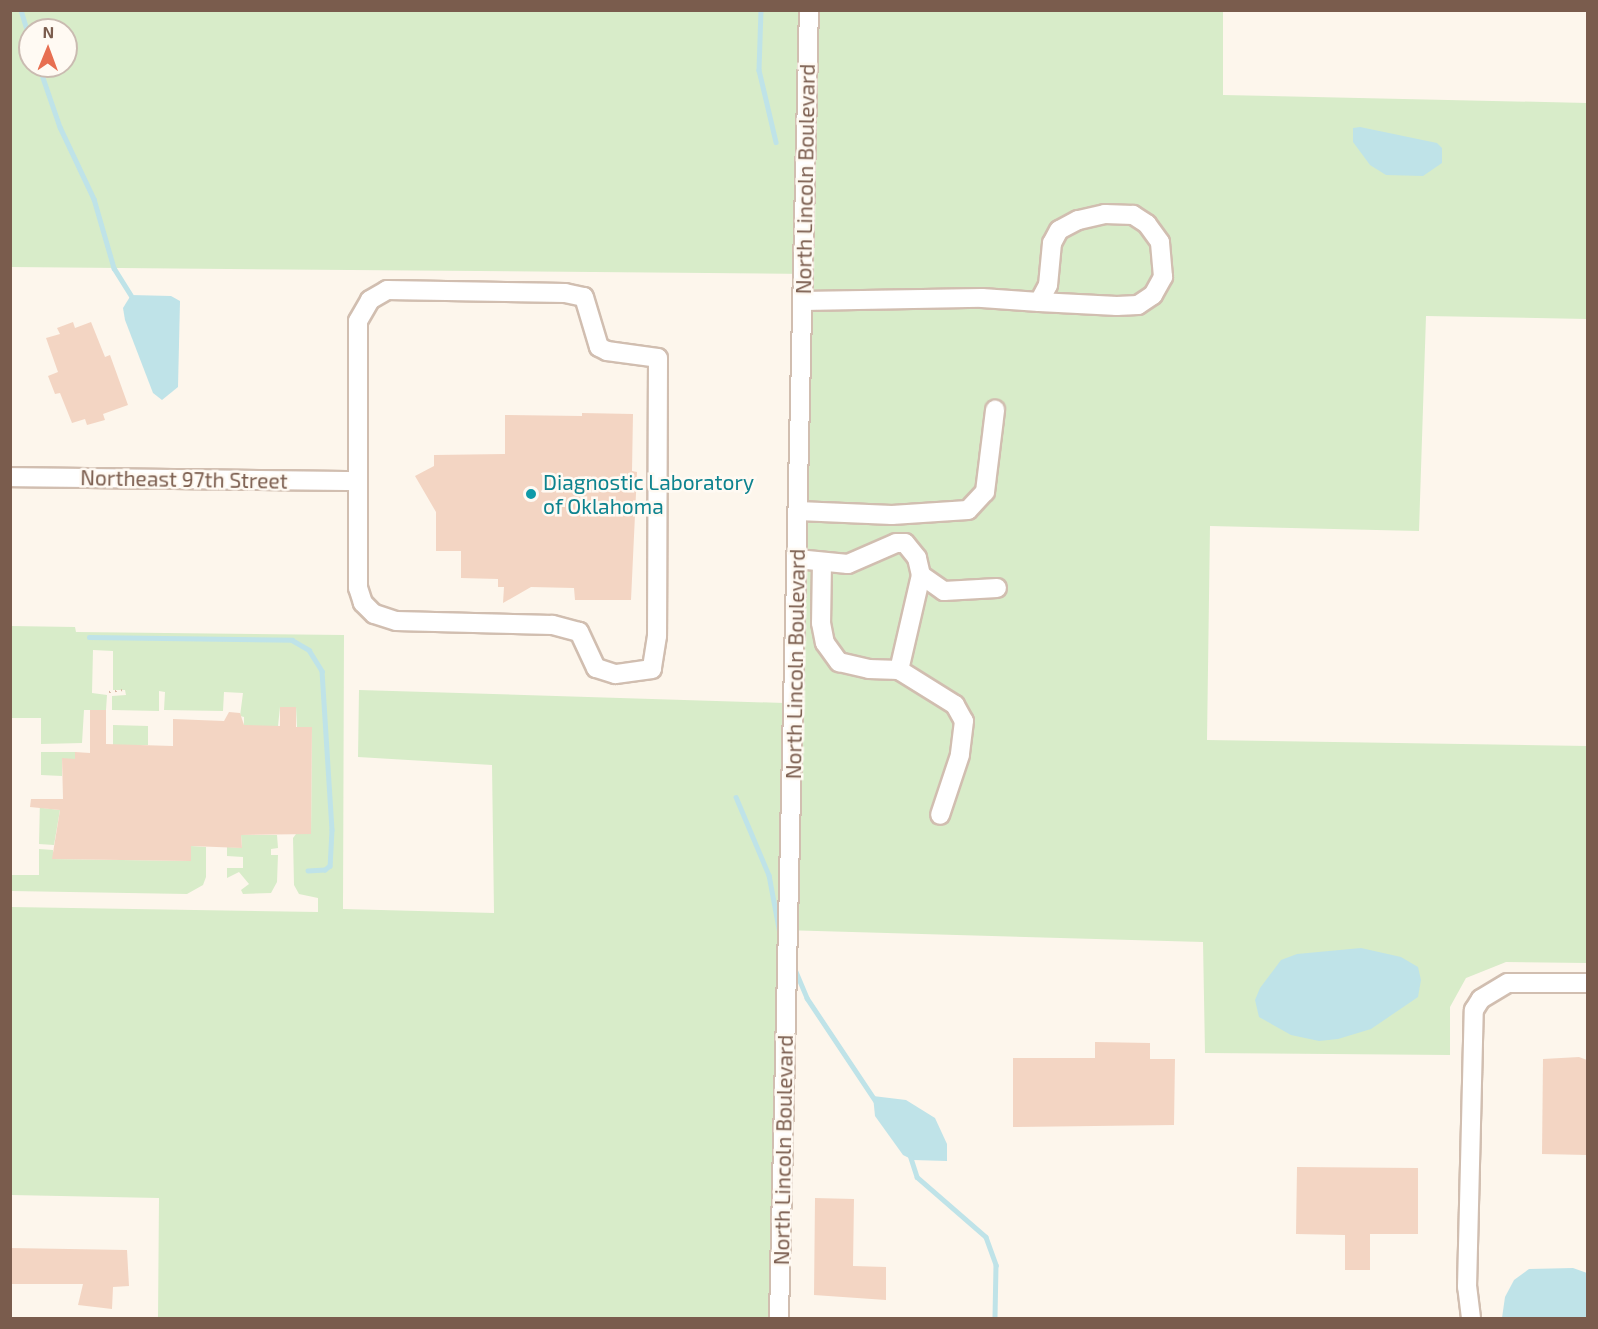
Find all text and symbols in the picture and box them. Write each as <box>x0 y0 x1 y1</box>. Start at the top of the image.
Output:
north arrow <box>18 18 78 78</box>
text: N <box>42 22 54 41</box>
street label: North Lincoln Boulevard <box>790 64 820 294</box>
street label: Northeast 97th Street <box>80 465 288 493</box>
place label: Diagnostic Laboratory of Oklahoma <box>543 469 754 519</box>
marker: Diagnostic Laboratory of Oklahoma <box>524 487 538 501</box>
street label: North Lincoln Boulevard <box>780 549 810 779</box>
street label: North Lincoln Boulevard <box>768 1035 798 1265</box>

